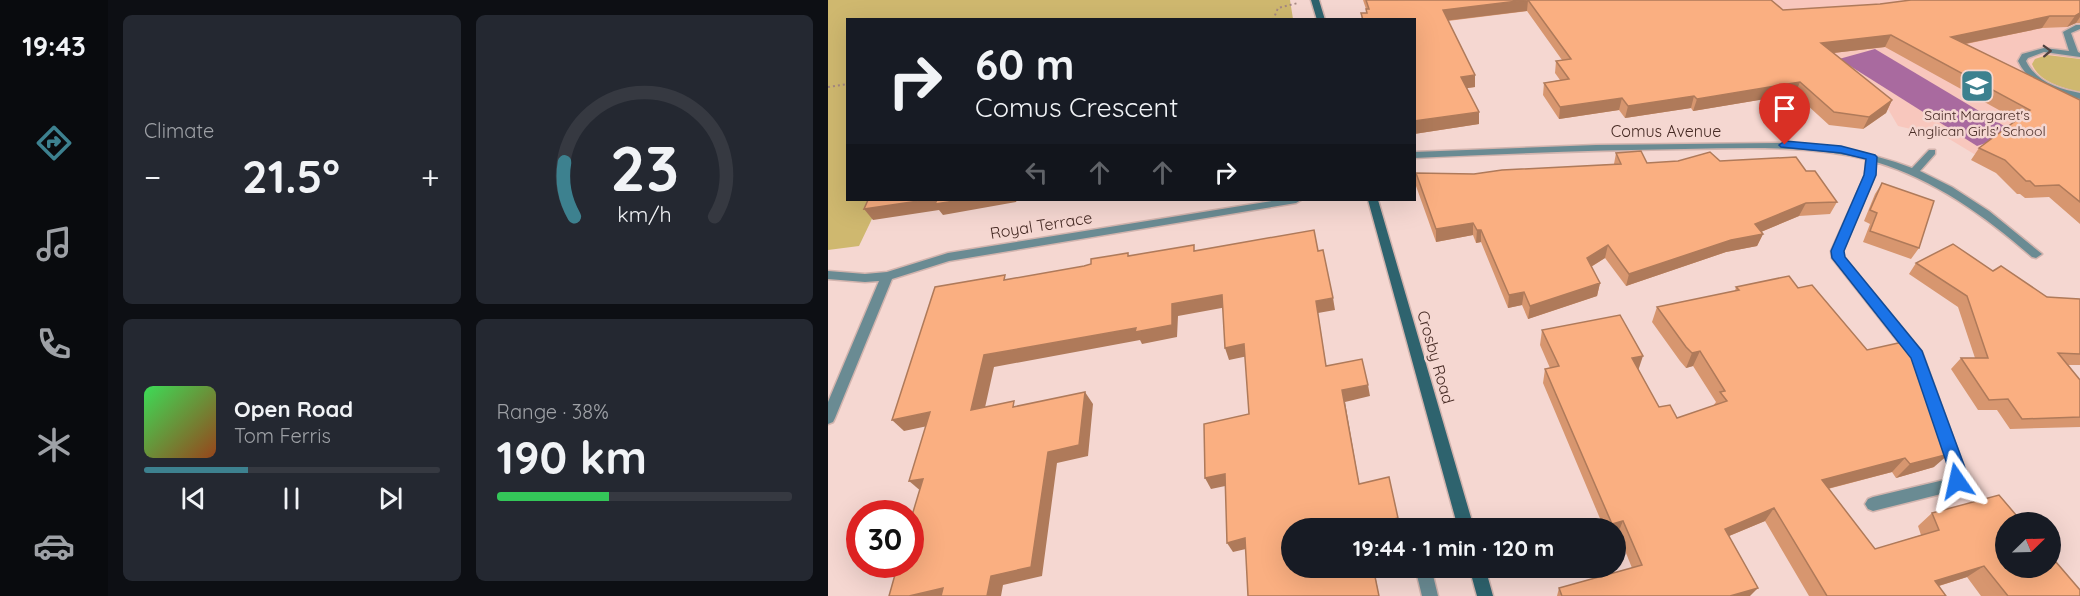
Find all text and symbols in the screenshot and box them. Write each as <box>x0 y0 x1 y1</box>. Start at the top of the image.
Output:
text: 19:43 <box>22 29 86 63</box>
text: 60 m <box>975 38 1075 91</box>
icon: right <box>876 42 954 120</box>
one-way arrow <box>2043 45 2052 57</box>
school or university icon: Saint Margaret's Anglican Girls' School <box>1959 68 1995 104</box>
pin <box>1759 83 1810 145</box>
text: Comus Crescent <box>975 90 1178 124</box>
icon: arrive <box>1768 92 1801 125</box>
place label: Saint Margaret's Anglican Girls' School <box>1908 106 2046 140</box>
text: Climate <box>144 118 214 143</box>
street label: Comus Avenue <box>1611 121 1721 141</box>
icon: directions <box>33 122 75 164</box>
text: 23 <box>610 129 679 207</box>
text: 21.5° <box>242 148 340 204</box>
text: − <box>144 156 161 197</box>
text: + <box>421 156 439 197</box>
icon: left <box>1020 156 1053 189</box>
icon: ahead <box>1083 156 1116 189</box>
icon: ahead <box>1146 156 1179 189</box>
icon: right <box>1209 156 1242 189</box>
text: km/h <box>617 201 671 227</box>
street label: Royal Terrace <box>989 207 1093 243</box>
icon: music <box>33 223 75 265</box>
street label: Crosby Road <box>1413 308 1459 406</box>
icon: phone <box>33 323 75 365</box>
text: Open Road <box>234 395 353 423</box>
text: Range · 38% <box>497 399 609 424</box>
text: Tom Ferris <box>234 423 331 448</box>
icon: climate <box>33 424 75 466</box>
text: 190 km <box>497 429 647 485</box>
position arrow <box>1925 449 1989 513</box>
icon: previous <box>177 482 210 515</box>
icon: pause <box>275 482 308 515</box>
icon: next <box>374 482 407 515</box>
speed limit sign: 30 <box>846 500 924 578</box>
north arrow <box>1995 512 2061 578</box>
map controls <box>1995 512 2061 578</box>
icon: car <box>33 525 75 567</box>
text: 19:44 · 1 min · 120 m <box>1353 534 1554 562</box>

